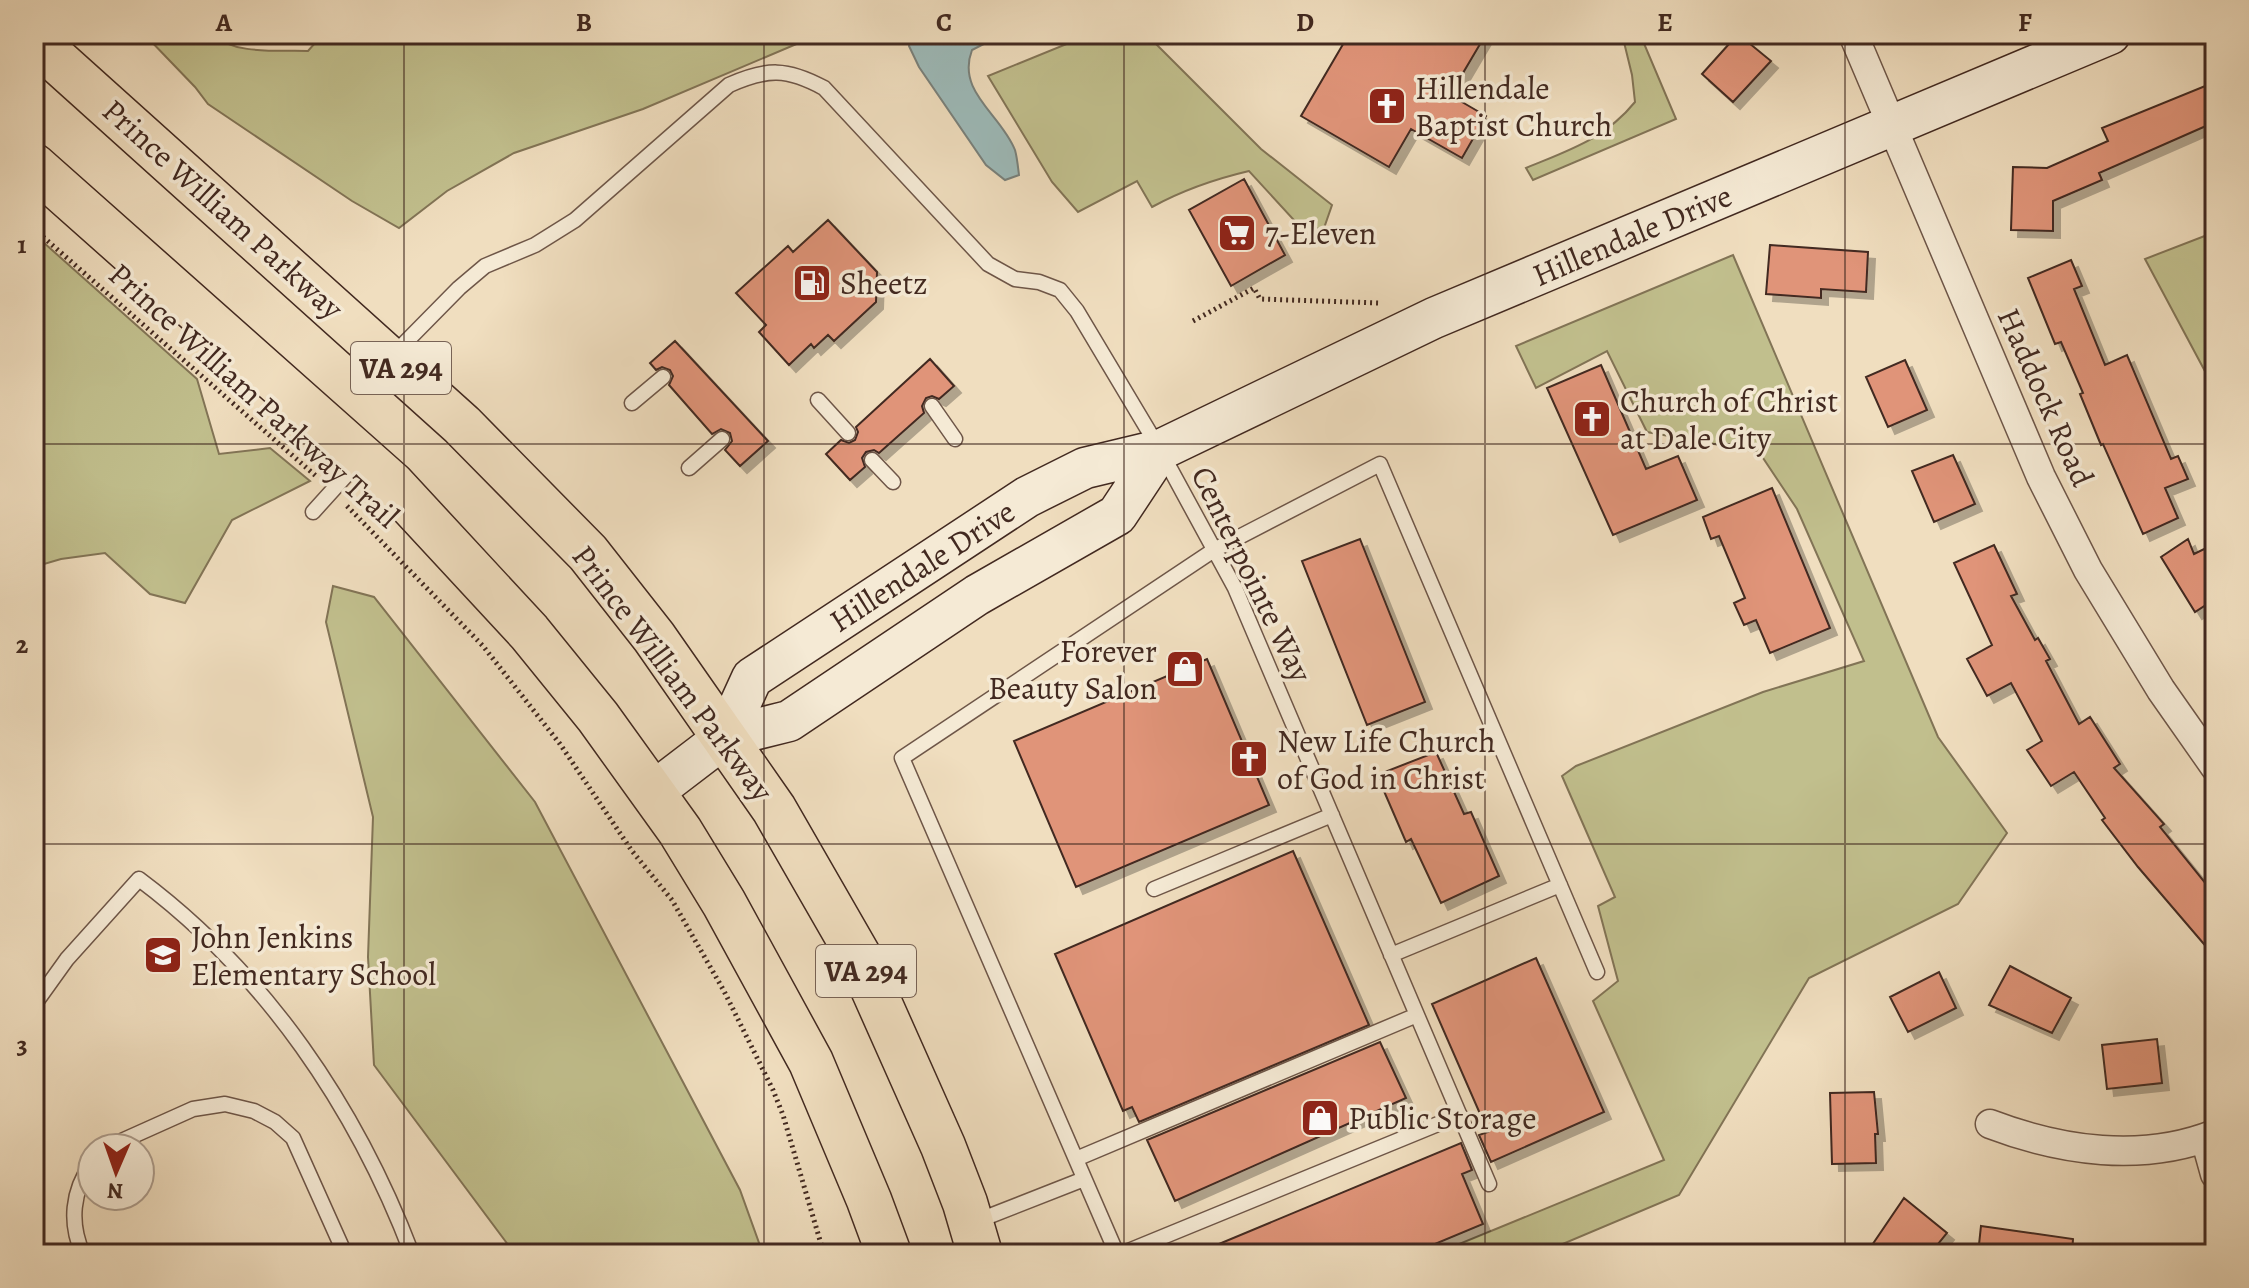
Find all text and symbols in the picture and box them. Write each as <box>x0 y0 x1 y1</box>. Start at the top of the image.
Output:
text: A <box>215 5 233 40</box>
text: B <box>576 5 592 40</box>
text: C <box>936 5 952 40</box>
text: D <box>1296 5 1314 40</box>
text: E <box>1657 5 1673 40</box>
text: F <box>2018 5 2032 40</box>
place label: Hillendale Baptist Church <box>1415 66 1612 147</box>
church icon: Hillendale Baptist Church <box>1366 85 1408 127</box>
street label: Prince William Parkway <box>93 89 354 330</box>
street label: Hillendale Drive <box>1525 173 1739 297</box>
place label: 7-Eleven <box>1265 211 1376 255</box>
supermarket icon: 7-Eleven <box>1216 212 1258 254</box>
text: 1 <box>17 227 27 262</box>
street label: Prince William Parkway Trail <box>99 252 409 538</box>
place label: Sheetz <box>840 261 928 305</box>
fuel station icon: Sheetz <box>791 262 833 304</box>
street label: Haddock Road <box>1987 301 2105 494</box>
road number: VA 294 <box>351 342 451 394</box>
place label: Church of Christ at Dale City <box>1620 379 1838 460</box>
church icon: Church of Christ at Dale City <box>1571 398 1613 440</box>
street label: Centerpointe Way <box>1181 459 1324 690</box>
street label: Hillendale Drive <box>821 490 1023 642</box>
street label: Prince William Parkway <box>562 536 784 811</box>
text: 2 <box>16 627 29 662</box>
place label: Forever Beauty Salon <box>988 629 1157 710</box>
shop icon: Forever Beauty Salon <box>1164 648 1206 690</box>
place label: New Life Church of God in Christ <box>1277 719 1496 800</box>
church icon: New Life Church of God in Christ <box>1228 738 1270 780</box>
place label: John Jenkins Elementary School <box>191 915 436 996</box>
school or university icon: John Jenkins Elementary School <box>142 934 184 976</box>
road number: VA 294 <box>816 945 916 997</box>
text: 3 <box>16 1027 28 1062</box>
place label: Public Storage <box>1348 1096 1537 1140</box>
shop icon: Public Storage <box>1299 1097 1341 1139</box>
north arrow <box>76 1132 156 1212</box>
text: N <box>107 1176 124 1206</box>

